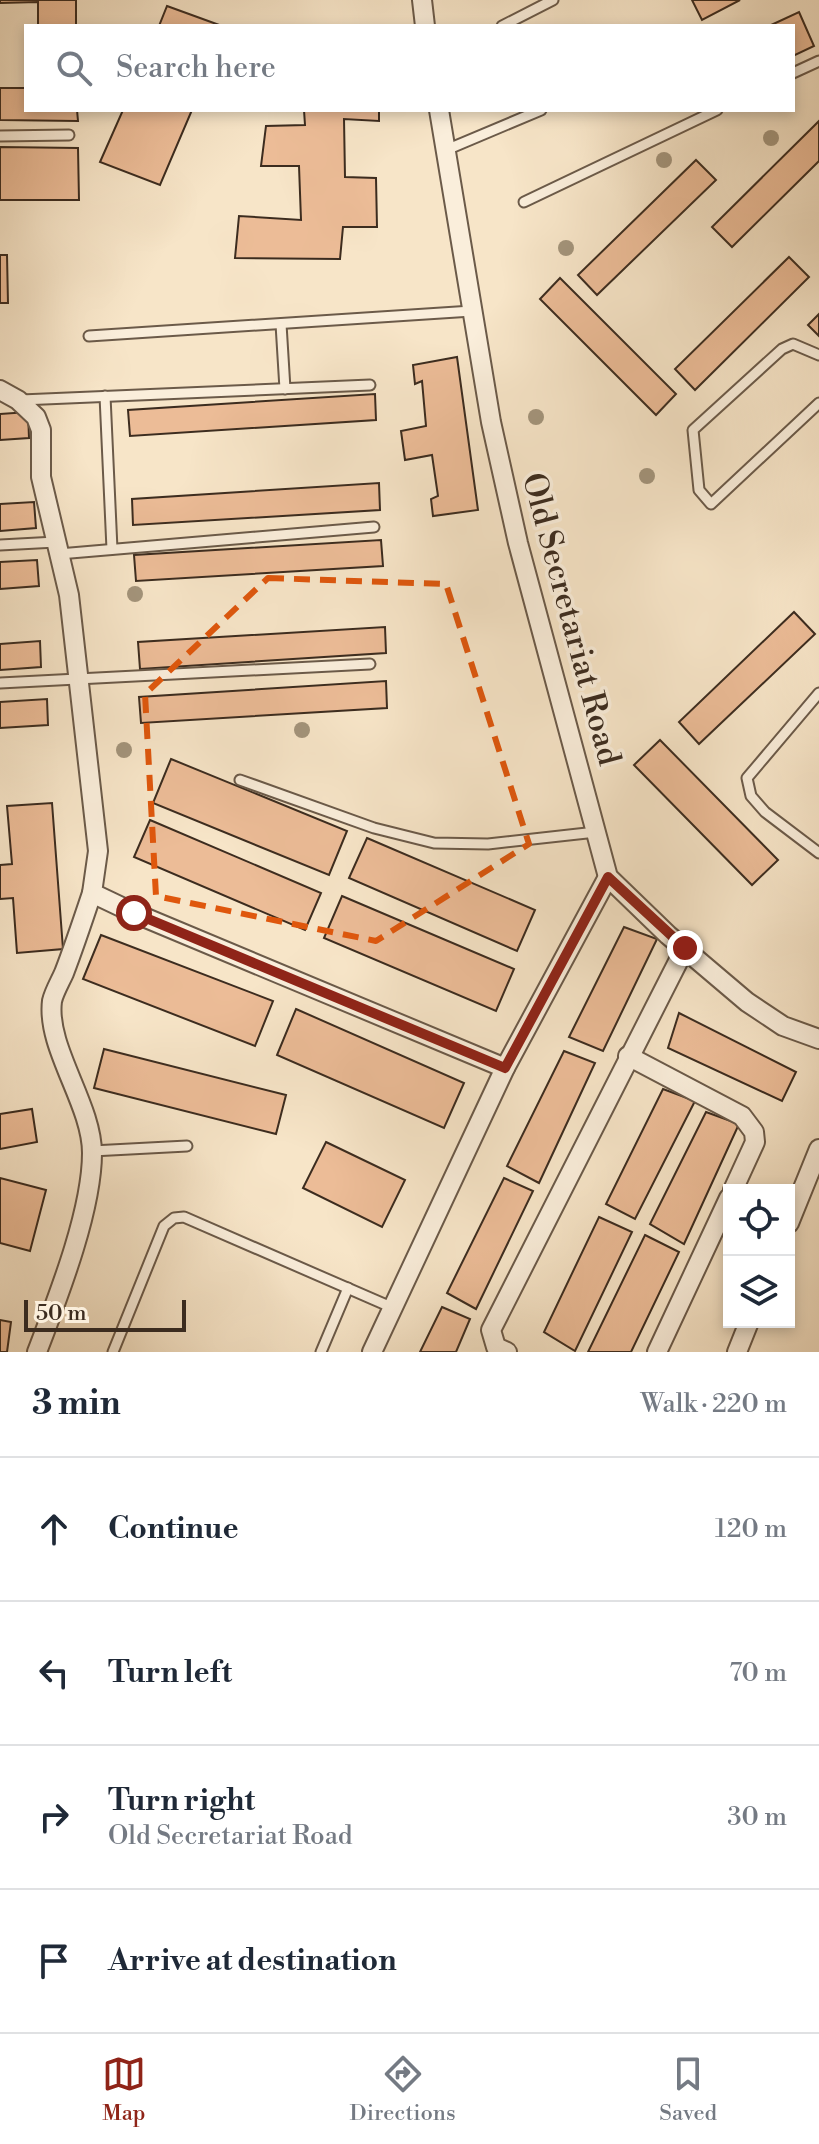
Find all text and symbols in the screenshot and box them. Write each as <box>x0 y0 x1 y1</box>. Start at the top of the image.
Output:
search box <box>24 24 795 112</box>
icon: search <box>52 46 96 90</box>
text: Search here <box>116 49 276 87</box>
street label: Old Secretariat Road <box>513 468 629 770</box>
route start <box>116 895 152 931</box>
route end <box>667 930 703 966</box>
map controls <box>723 1184 795 1328</box>
button: locate <box>723 1184 795 1256</box>
button: layers <box>723 1256 795 1328</box>
scale bar <box>24 1296 186 1332</box>
text: 50 m <box>36 1300 87 1327</box>
text: 3 min <box>32 1383 121 1425</box>
text: Walk · 220 m <box>641 1388 787 1420</box>
icon: ahead <box>32 1507 76 1551</box>
text: Continue <box>108 1510 239 1548</box>
text: 120 m <box>715 1513 787 1545</box>
icon: left <box>32 1651 76 1695</box>
text: Turn left <box>108 1654 232 1692</box>
text: 70 m <box>729 1657 787 1689</box>
text: Turn right <box>108 1782 255 1820</box>
icon: right <box>32 1795 76 1839</box>
text: 30 m <box>727 1801 787 1833</box>
text: Old Secretariat Road <box>108 1820 353 1852</box>
icon: arrive <box>32 1939 76 1983</box>
text: Arrive at destination <box>108 1942 397 1980</box>
tab: Map <box>102 2052 146 2127</box>
tab: Directions <box>350 2052 456 2127</box>
tab: Saved <box>659 2052 717 2127</box>

